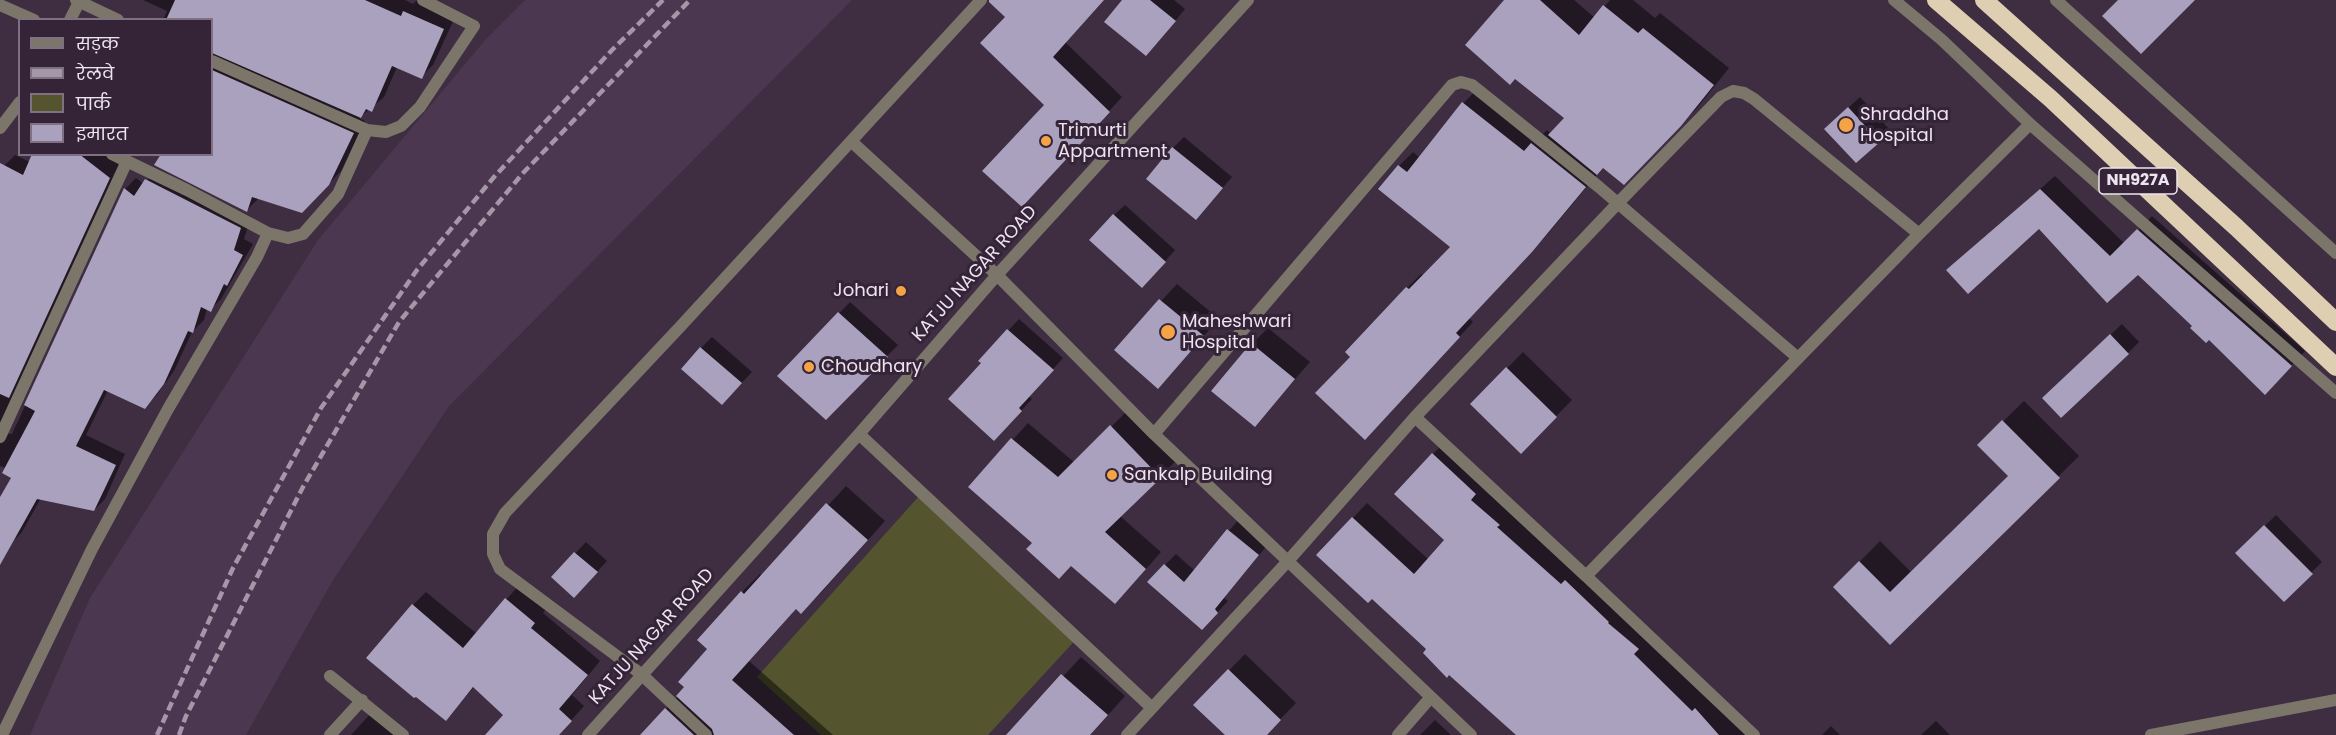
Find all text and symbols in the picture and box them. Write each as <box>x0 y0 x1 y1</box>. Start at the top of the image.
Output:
legend <box>18 18 213 156</box>
text: सड़क <box>76 31 119 56</box>
text: रेलवे <box>76 61 114 86</box>
text: पार्क <box>76 91 111 116</box>
place label: Shraddha Hospital <box>1860 104 1949 146</box>
marker: Shraddha Hospital <box>1837 116 1855 134</box>
place label: Trimurti Appartment <box>1058 120 1168 162</box>
text: इमारत <box>76 121 128 146</box>
marker: Trimurti Appartment <box>1039 134 1053 148</box>
road number: NH927A <box>2099 168 2177 194</box>
street label: KATJU NAGAR ROAD <box>908 201 1042 347</box>
place label: Johari <box>833 280 889 302</box>
marker: Johari <box>894 284 908 298</box>
place label: Maheshwari Hospital <box>1182 311 1291 354</box>
marker: Maheshwari Hospital <box>1159 323 1177 341</box>
place label: Choudhary <box>821 356 922 378</box>
marker: Choudhary <box>802 360 816 374</box>
place label: Sankalp Building <box>1124 464 1273 486</box>
marker: Sankalp Building <box>1105 468 1119 482</box>
street label: KATJU NAGAR ROAD <box>585 564 719 710</box>

